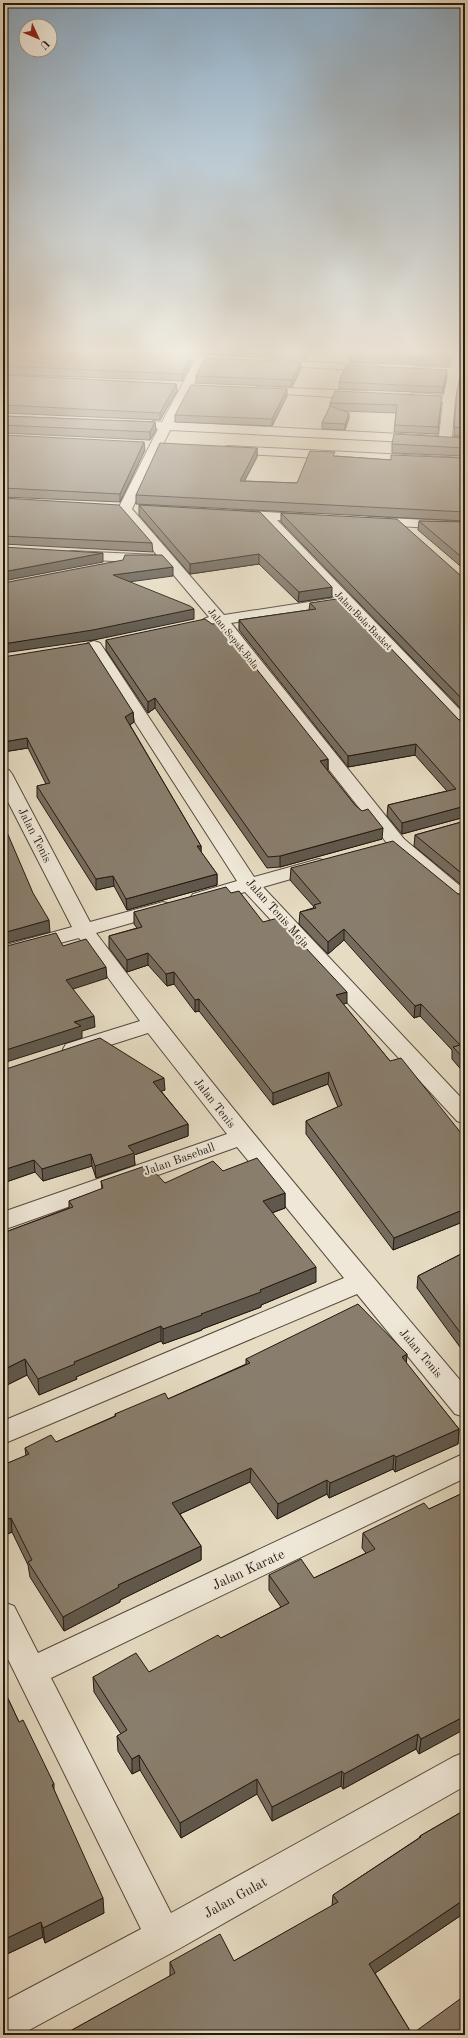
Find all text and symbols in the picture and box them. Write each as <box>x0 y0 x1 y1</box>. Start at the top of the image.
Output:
north arrow <box>18 18 58 58</box>
text: U <box>37 37 51 51</box>
street label: Jalan Bola Basket <box>333 589 394 653</box>
street label: Jalan Sepak Bola <box>206 606 261 671</box>
street label: Jalan Tenis <box>15 806 53 865</box>
street label: Jalan Tenis Meja <box>243 877 311 951</box>
street label: Jalan Tenis <box>191 1076 237 1131</box>
street label: Jalan Baseball <box>142 1141 217 1178</box>
street label: Jalan Tenis <box>396 1327 444 1380</box>
street label: Jalan Karate <box>210 1547 287 1593</box>
street label: Jalan Gulat <box>202 1875 269 1921</box>

